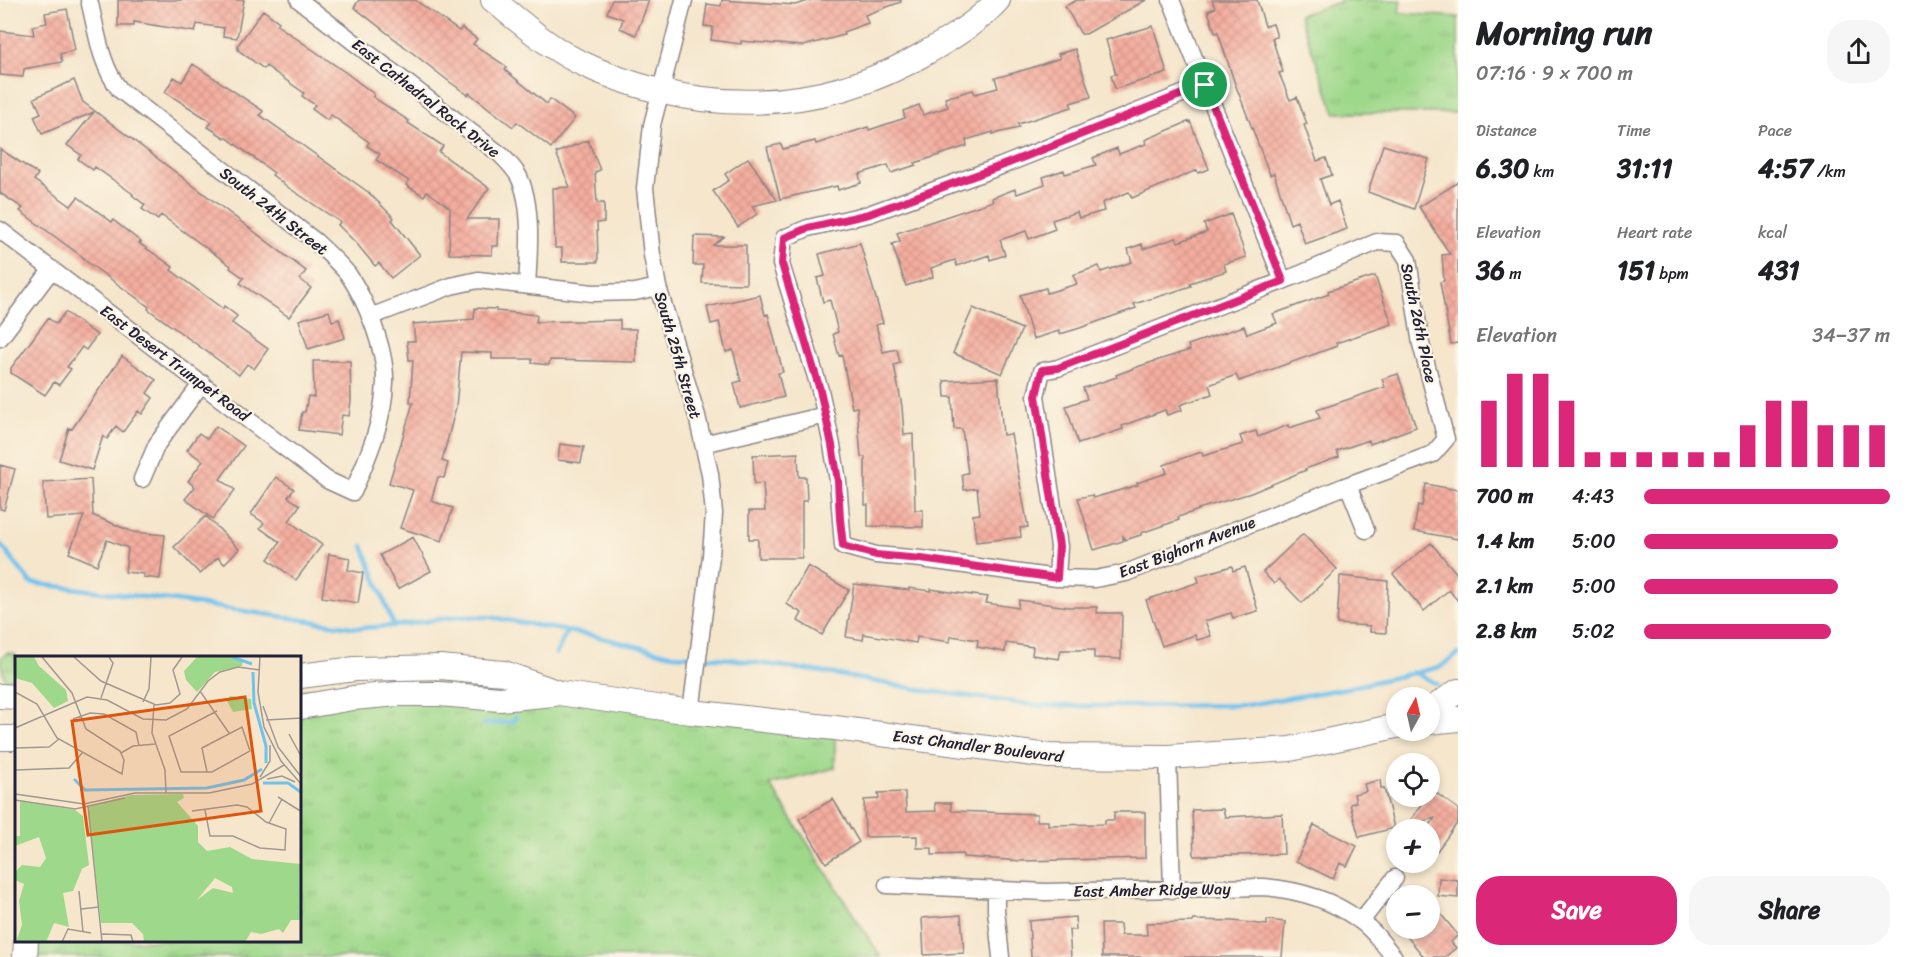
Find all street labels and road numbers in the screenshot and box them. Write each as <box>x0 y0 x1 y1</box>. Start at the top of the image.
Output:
street label: East Cathedral Rock Drive <box>345 30 507 166</box>
street label: South 24th Street <box>213 159 335 263</box>
street label: South 26th Place <box>1392 260 1446 386</box>
street label: South 25th Street <box>646 288 710 422</box>
street label: East Desert Trumpet Road <box>94 297 258 430</box>
street label: East Bighorn Avenue <box>1114 507 1260 586</box>
street label: East Chandler Boulevard <box>891 721 1066 771</box>
street label: East Amber Ridge Way <box>1073 874 1232 906</box>

